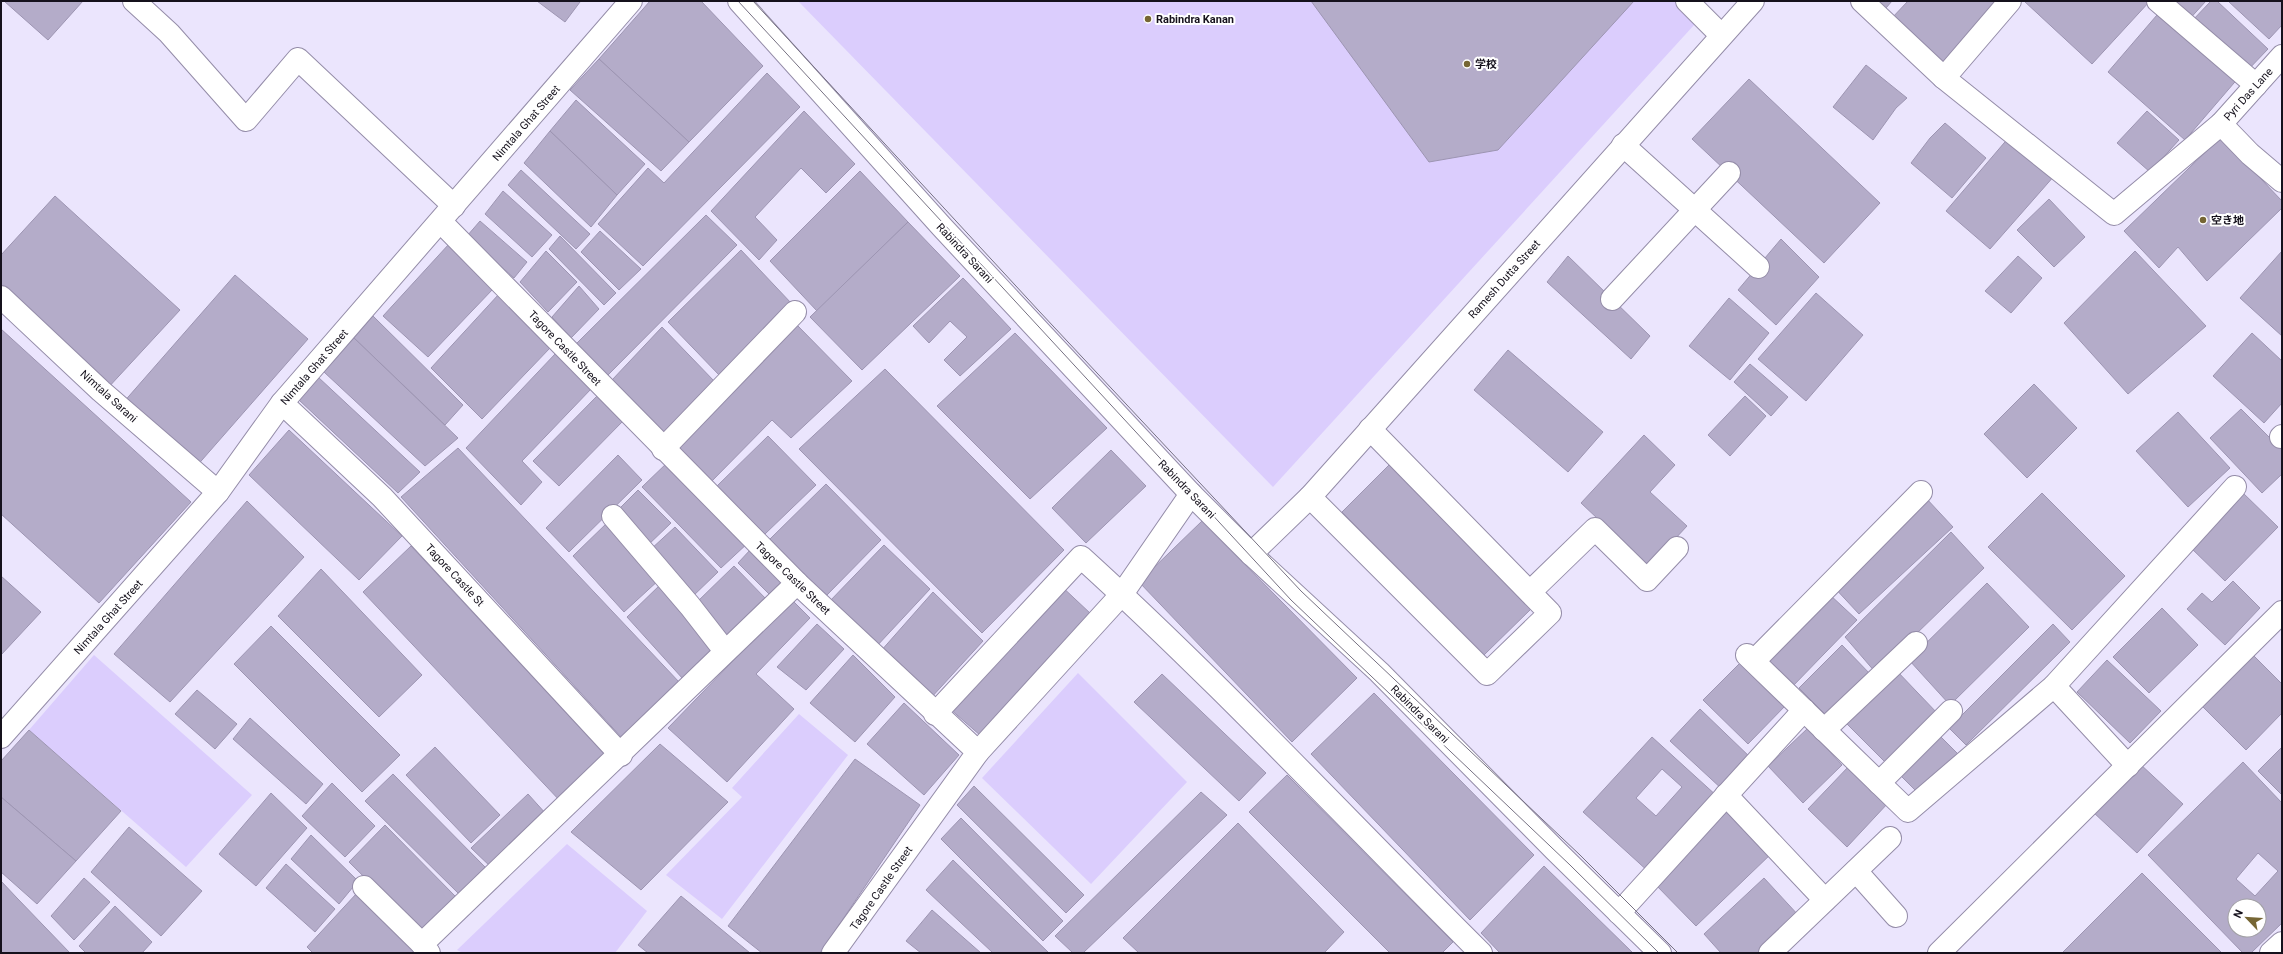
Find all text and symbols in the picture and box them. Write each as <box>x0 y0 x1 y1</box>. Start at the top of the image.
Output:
place label: Rabindra Kanan <box>1156 13 1234 26</box>
marker: Rabindra Kanan <box>1143 14 1153 24</box>
place label: 学校 <box>1475 58 1497 71</box>
marker: 学校 <box>1462 59 1472 69</box>
street label: Pyri Das Lane <box>2221 65 2276 123</box>
street label: Nimtala Ghat Street <box>490 83 563 164</box>
place label: 空き地 <box>2211 214 2244 227</box>
marker: 空き地 <box>2198 215 2208 225</box>
street label: Rabindra Sarani <box>934 221 996 286</box>
street label: Ramesh Dutta Street <box>1466 237 1543 321</box>
street label: Tagore Castle Street <box>525 308 604 389</box>
street label: Nimtala Ghat Street <box>278 327 351 408</box>
street label: Nimtala Sarani <box>78 367 140 425</box>
street label: Rabindra Sarani <box>1155 457 1218 522</box>
street label: Tagore Castle Street <box>752 539 833 618</box>
street label: Tagore Castle St <box>422 542 487 609</box>
street label: Nimtala Ghat Street <box>71 577 146 657</box>
street label: Rabindra Sarani <box>1388 683 1451 746</box>
street label: Tagore Castle Street <box>848 844 915 933</box>
north arrow <box>2227 898 2267 938</box>
text: N <box>2231 908 2246 920</box>

